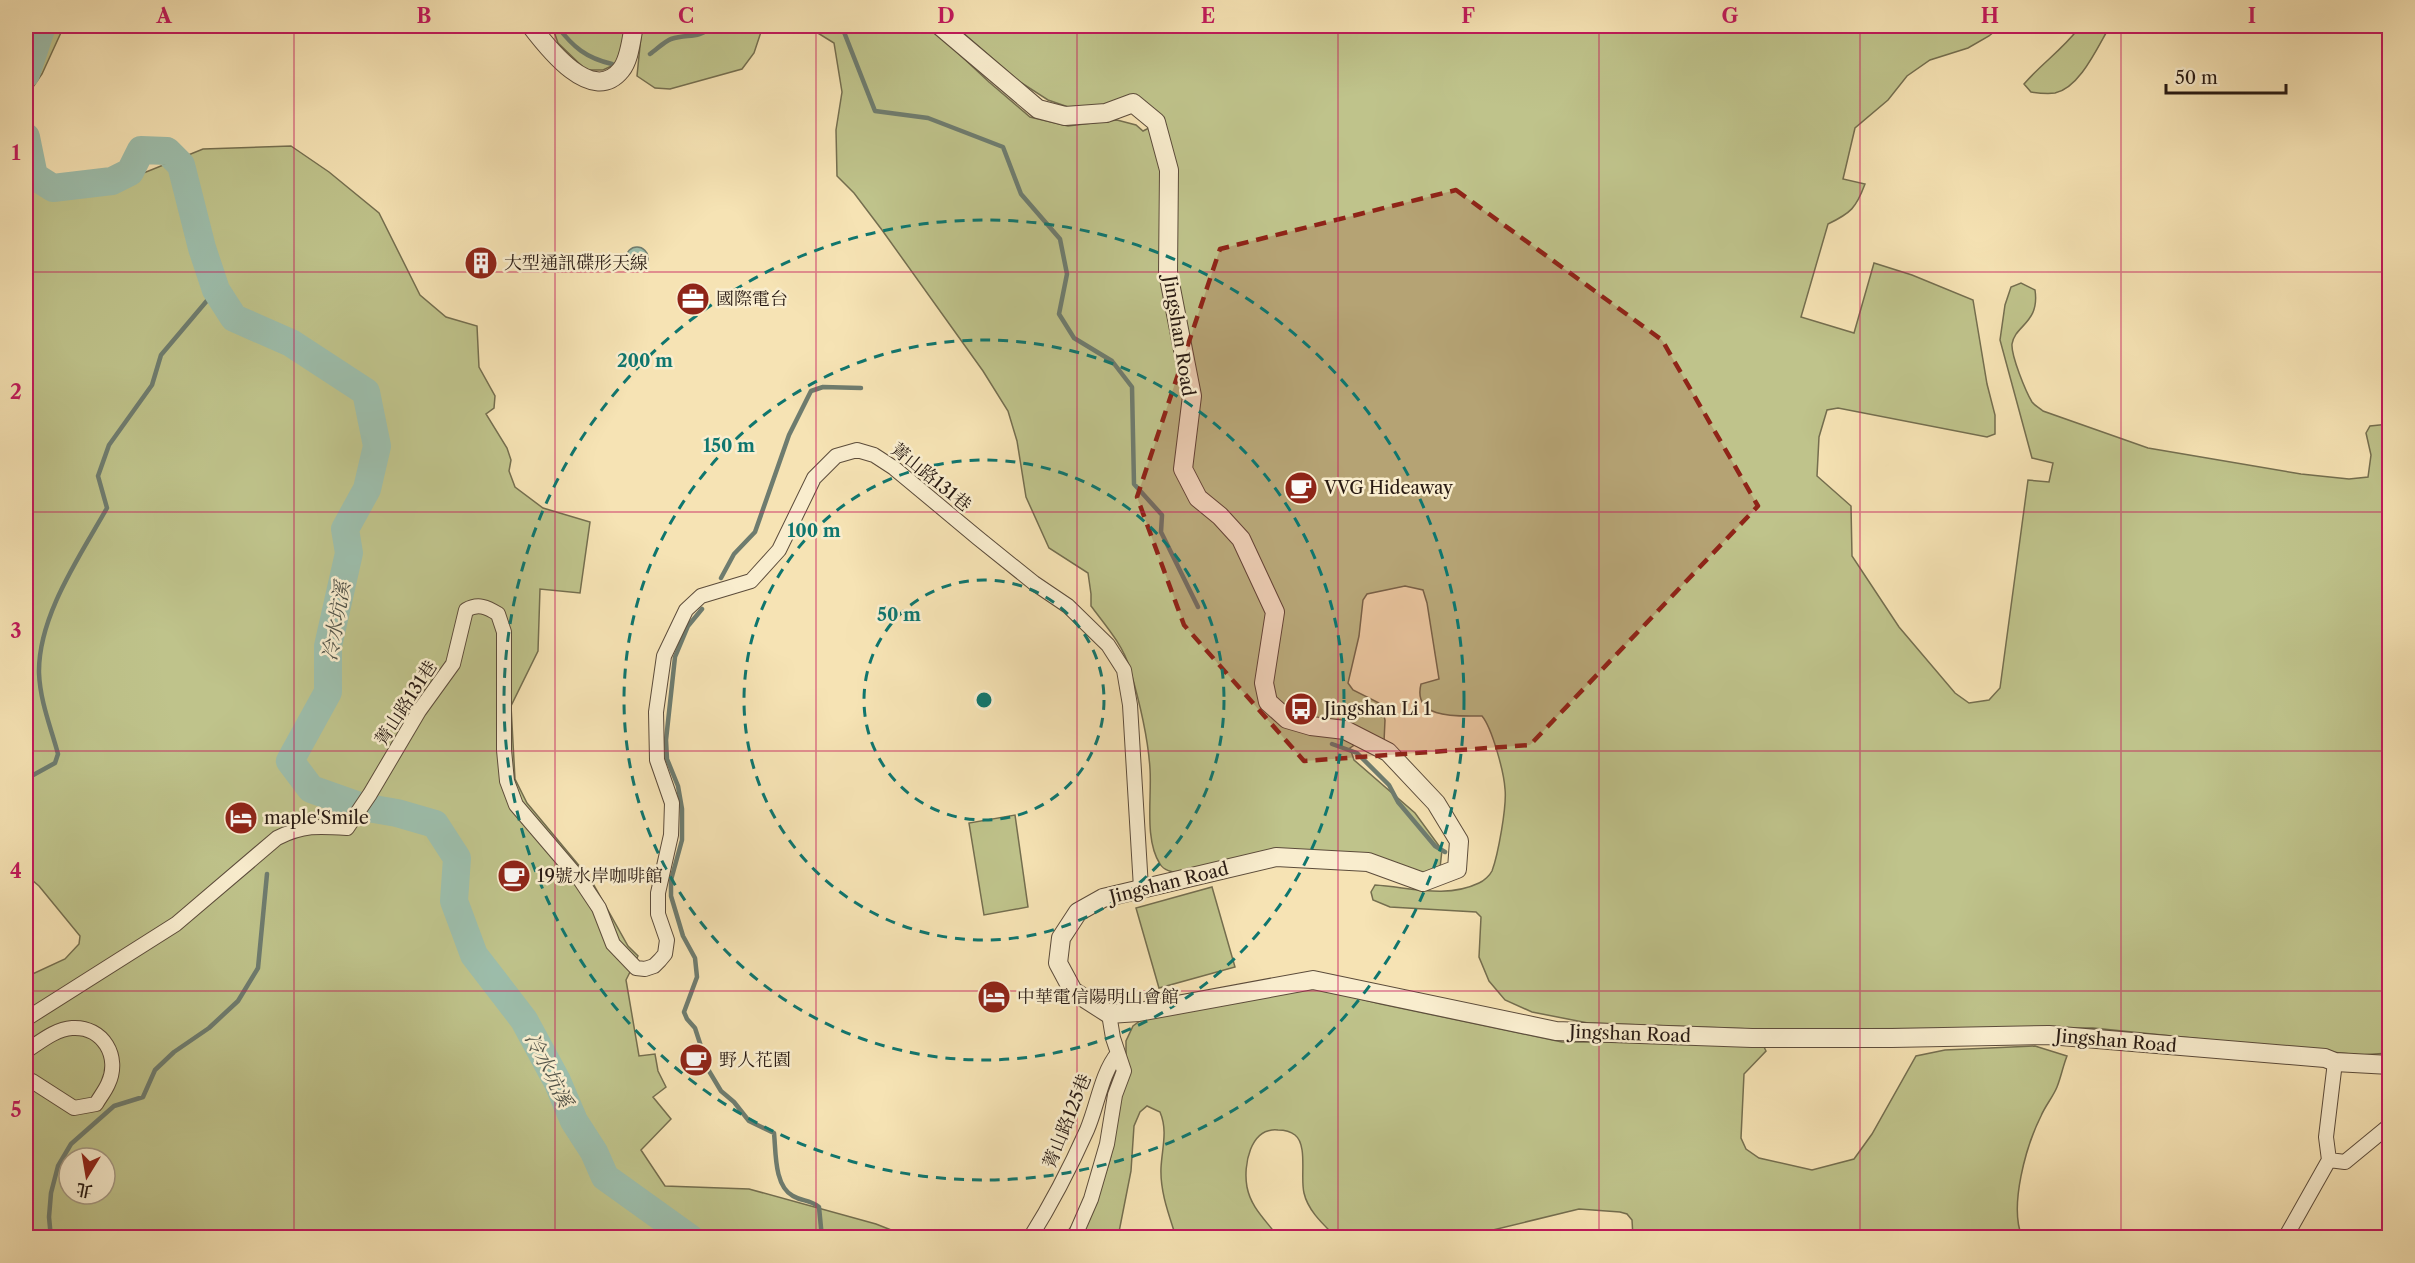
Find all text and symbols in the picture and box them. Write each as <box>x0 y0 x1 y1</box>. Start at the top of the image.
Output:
text: A <box>155 4 172 28</box>
text: B <box>417 4 432 28</box>
text: C <box>678 4 694 28</box>
text: D <box>937 4 955 28</box>
text: E <box>1201 4 1215 28</box>
text: F <box>1461 4 1475 28</box>
text: G <box>1722 4 1739 28</box>
text: H <box>1981 4 1999 28</box>
text: I <box>2248 4 2256 28</box>
scale bar <box>2166 57 2286 95</box>
text: 50 m <box>2175 67 2218 89</box>
text: 1 <box>12 141 21 165</box>
building icon: 大型通訊碟形天線 <box>463 245 499 281</box>
place label: 大型通訊碟形天線 <box>504 252 648 274</box>
street label: Jingshan Road <box>1158 271 1199 398</box>
office icon: 國際電台 <box>675 281 711 317</box>
place label: 國際電台 <box>716 288 788 310</box>
text: 200 m <box>617 350 673 372</box>
text: 2 <box>10 380 22 404</box>
text: 150 m <box>703 435 755 457</box>
street label: 菁山路131巷 <box>886 438 976 516</box>
cafe icon: VVG Hideaway <box>1283 470 1319 506</box>
place label: VVG Hideaway <box>1323 477 1454 499</box>
text: 100 m <box>787 520 841 542</box>
water label: 冷水坑溪 <box>317 578 355 662</box>
text: 50 m <box>877 604 921 626</box>
text: 3 <box>10 619 22 643</box>
street label: 菁山路131巷 <box>370 656 442 750</box>
centre of rings <box>974 690 994 710</box>
bus stop icon: Jingshan Li 1 <box>1283 691 1319 727</box>
place label: Jingshan Li 1 <box>1321 698 1431 720</box>
hotel icon: maple'Smile <box>223 800 259 836</box>
place label: maple'Smile <box>264 807 369 829</box>
cafe icon: 19號水岸咖啡館 <box>496 858 532 894</box>
street label: Jingshan Road <box>1104 858 1231 909</box>
text: 4 <box>10 859 22 883</box>
place label: 19號水岸咖啡館 <box>537 865 663 887</box>
hotel icon: 中華電信陽明山會館 <box>976 979 1012 1015</box>
place label: 中華電信陽明山會館 <box>1017 986 1179 1008</box>
street label: Jingshan Road <box>1566 1021 1691 1047</box>
street label: Jingshan Road <box>2051 1024 2178 1057</box>
water label: 冷水坑溪 <box>520 1029 579 1113</box>
cafe icon: 野人花園 <box>678 1042 714 1078</box>
place label: 野人花園 <box>719 1049 791 1071</box>
street label: 菁山路125巷 <box>1038 1071 1096 1171</box>
text: 5 <box>10 1098 22 1122</box>
north arrow <box>57 1146 117 1206</box>
text: 北 <box>74 1179 94 1202</box>

